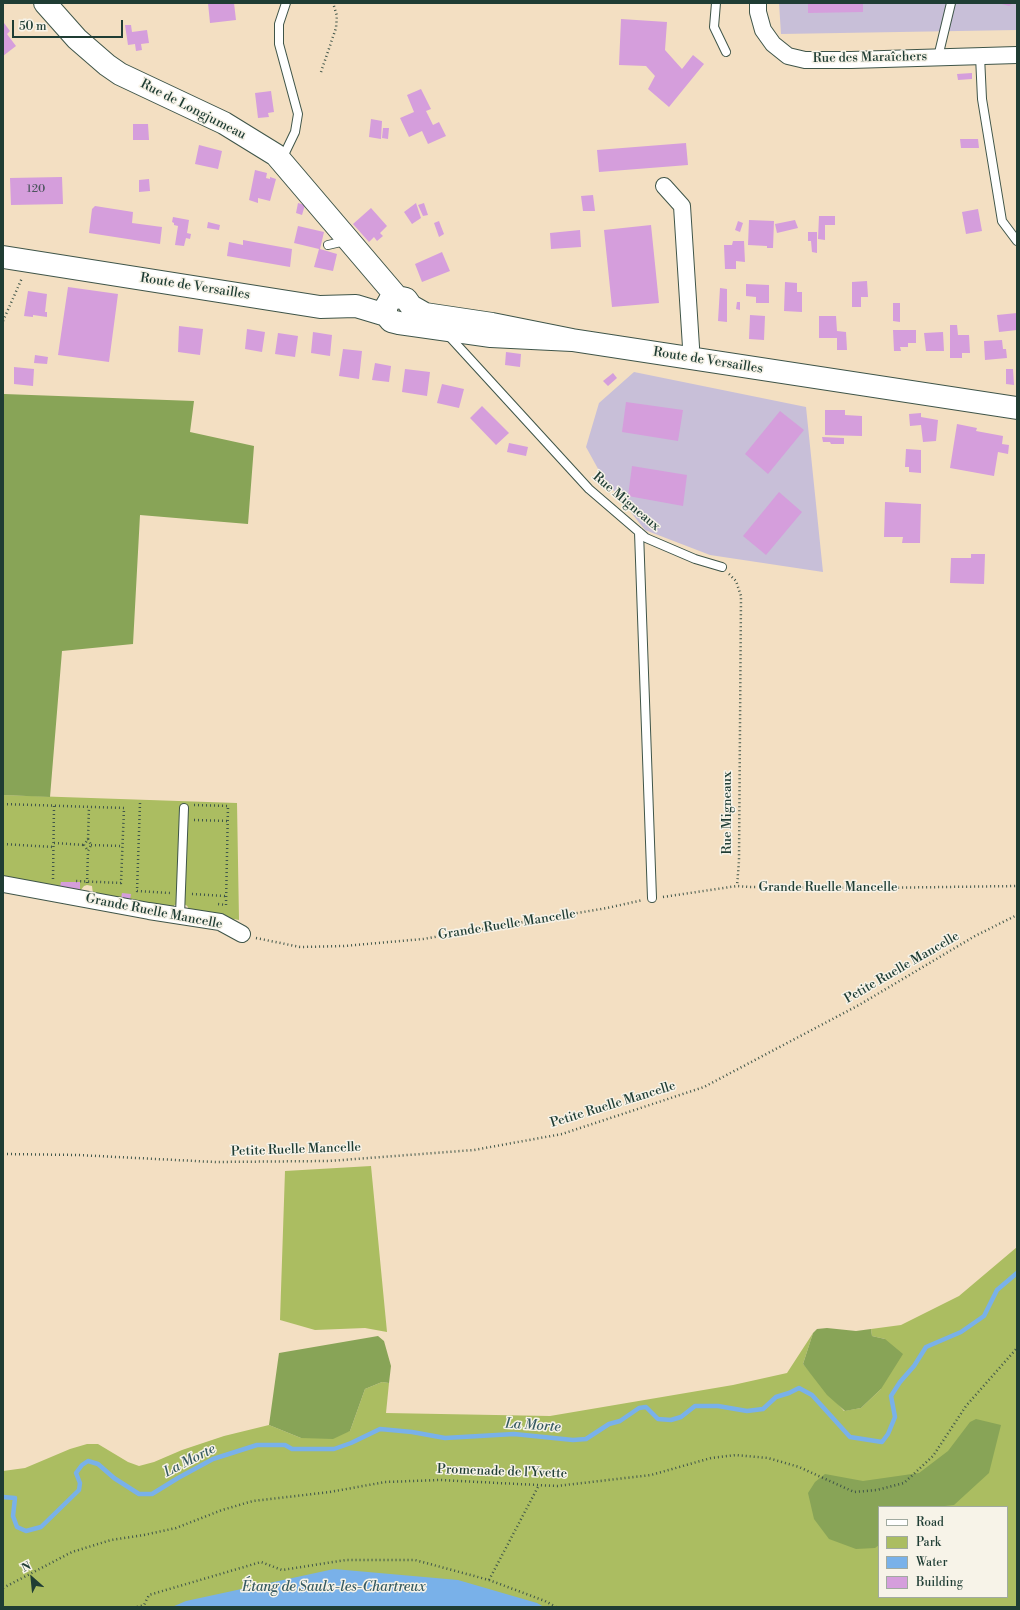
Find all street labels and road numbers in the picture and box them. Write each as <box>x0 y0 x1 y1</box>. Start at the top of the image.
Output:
street label: Rue des Maraîchers <box>813 49 927 67</box>
street label: Rue de Longjumeau <box>138 77 248 143</box>
street label: Route de Versailles <box>139 271 251 303</box>
street label: Route de Versailles <box>652 345 764 377</box>
street label: Rue Migneaux <box>589 469 663 535</box>
street label: Rue Migneaux <box>720 771 736 855</box>
street label: Grande Ruelle Mancelle <box>758 880 898 896</box>
street label: Grande Ruelle Mancelle <box>84 891 224 933</box>
street label: Grande Ruelle Mancelle <box>437 906 577 944</box>
street label: Petite Ruelle Mancelle <box>842 929 962 1007</box>
street label: Petite Ruelle Mancelle <box>548 1079 678 1131</box>
street label: Petite Ruelle Mancelle <box>231 1140 361 1160</box>
street label: Promenade de l'Yvette <box>437 1462 567 1482</box>

